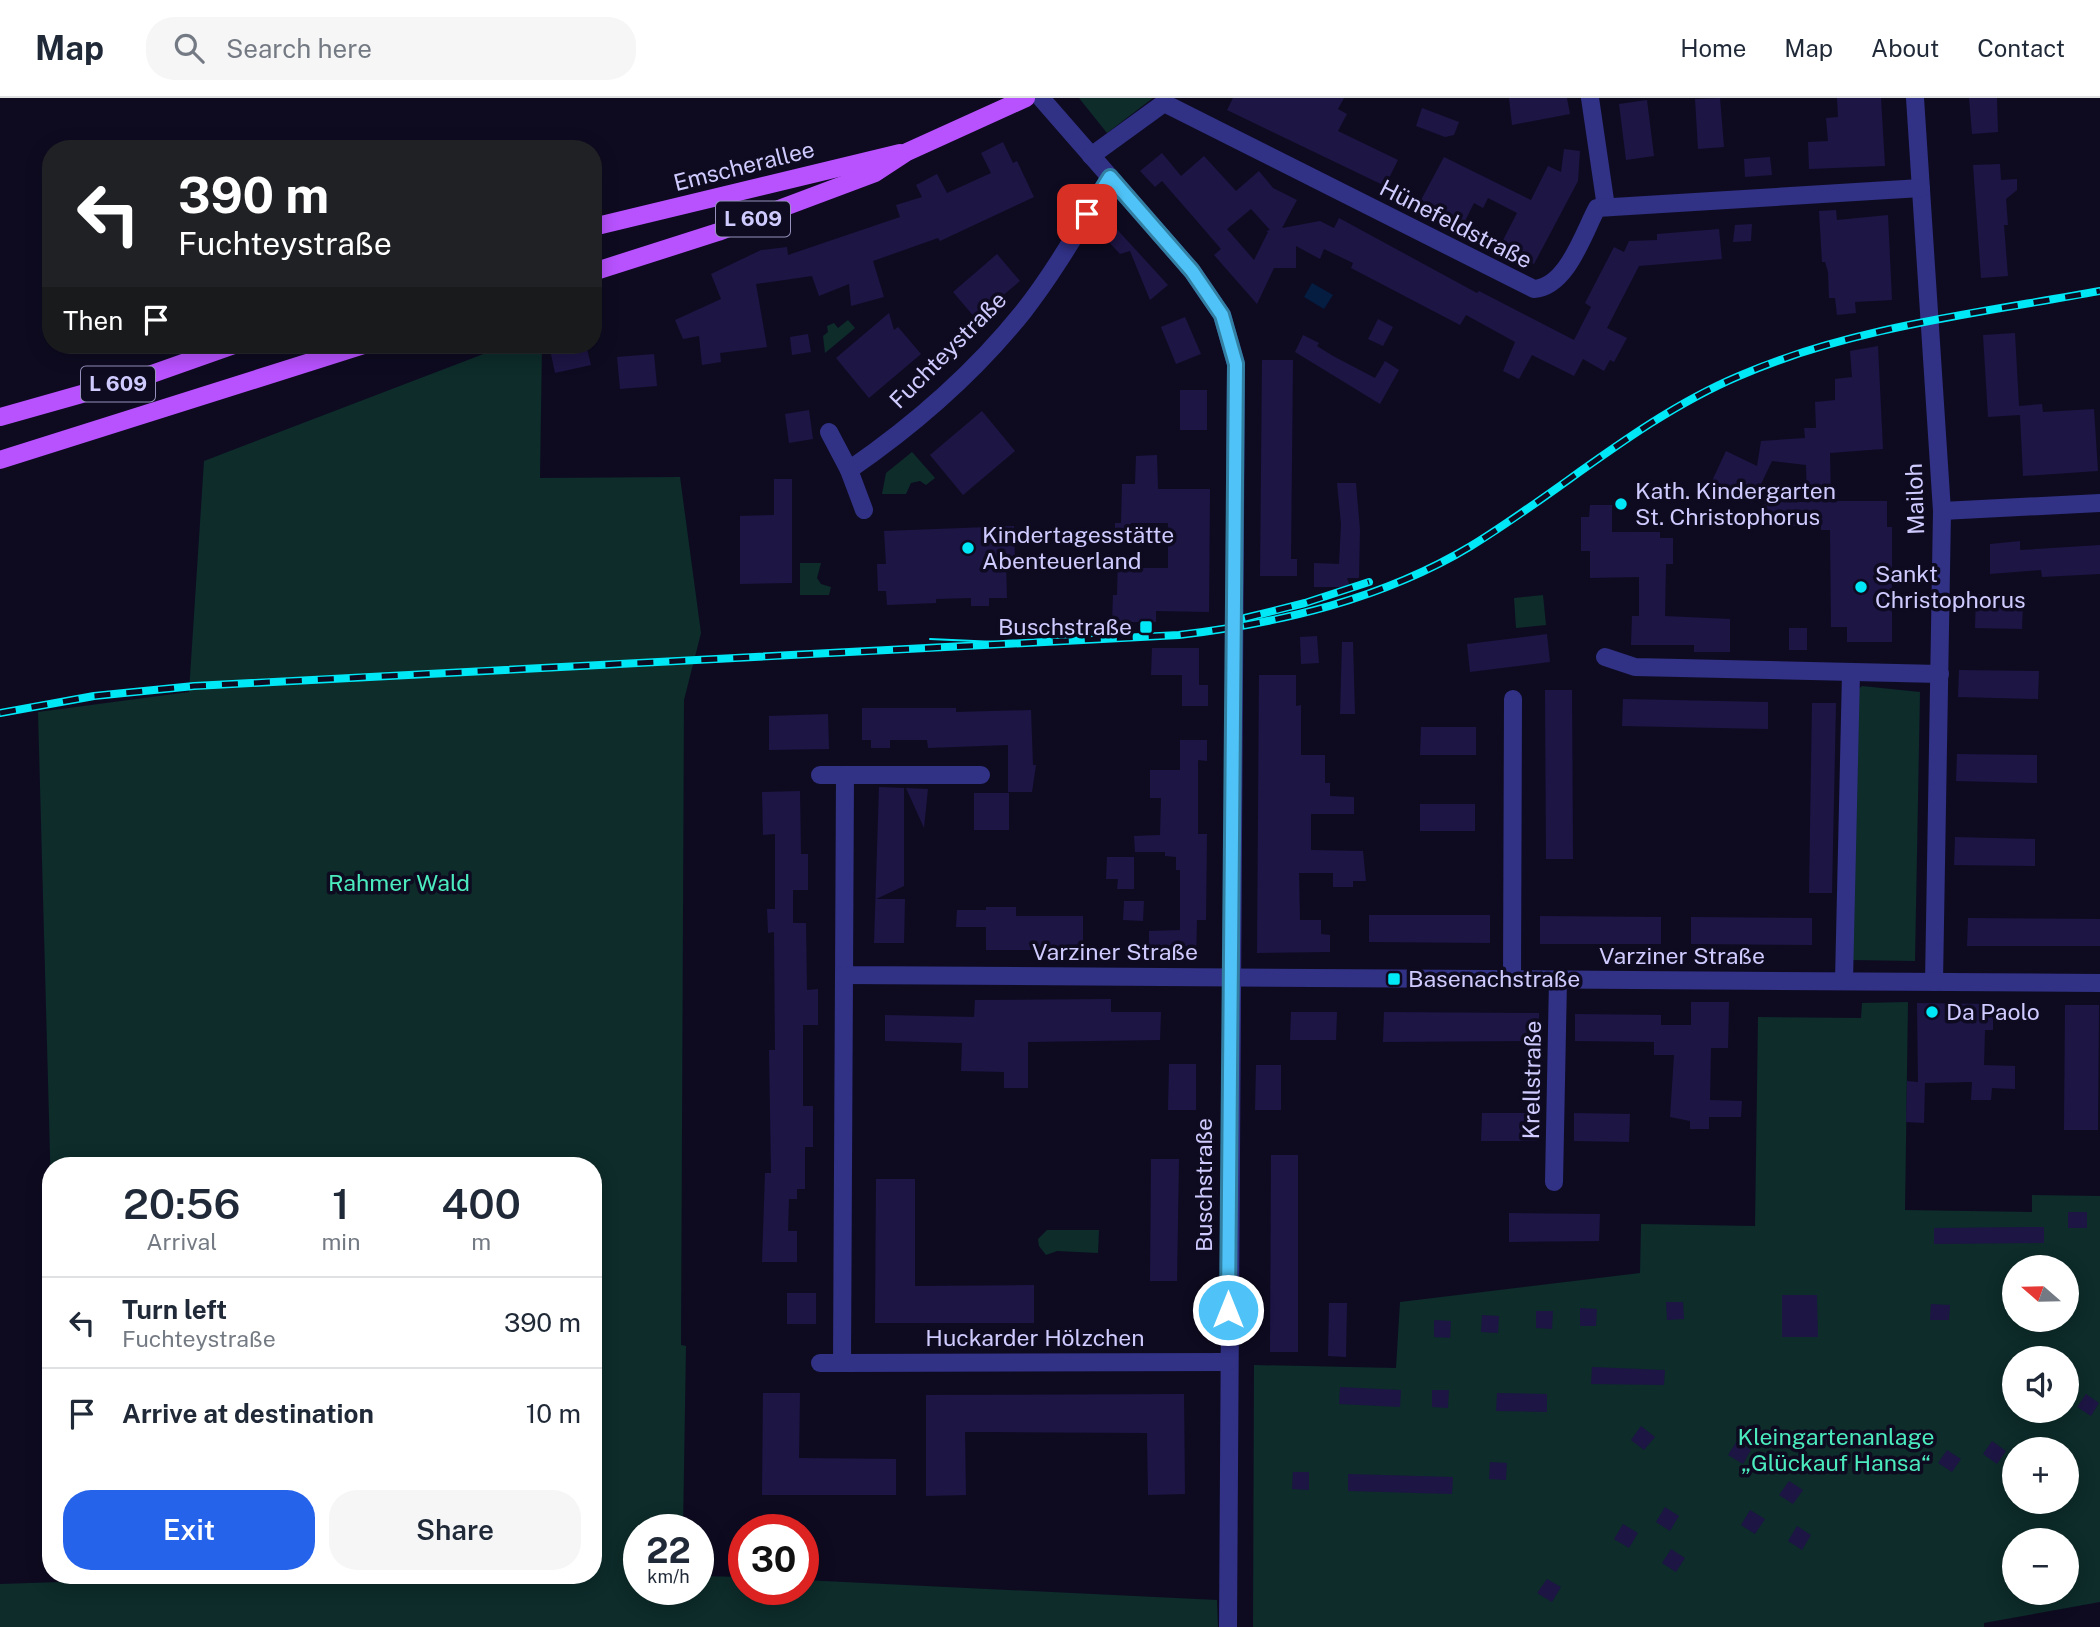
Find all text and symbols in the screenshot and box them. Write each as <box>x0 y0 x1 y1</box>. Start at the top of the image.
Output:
search box <box>146 17 636 80</box>
text: Map <box>35 29 104 67</box>
icon: search <box>170 29 208 67</box>
text: Search here <box>226 33 372 64</box>
text: Home <box>1680 34 1746 62</box>
text: Map <box>1784 34 1833 62</box>
text: About <box>1871 34 1939 62</box>
text: Contact <box>1977 34 2065 62</box>
street label: Emscherallee <box>671 135 817 196</box>
text: 390 m <box>178 166 329 224</box>
icon: left <box>63 168 154 259</box>
street label: Hünefeldstraße <box>1376 174 1537 274</box>
pin <box>1057 184 1117 244</box>
icon: arrive <box>1068 195 1106 233</box>
road number: L 609 <box>716 202 790 236</box>
text: Fuchteystraße <box>178 225 392 262</box>
street label: Fuchteystraße <box>884 286 1012 414</box>
icon: arrive <box>137 301 175 339</box>
text: Then <box>63 305 123 336</box>
road number: L 609 <box>81 366 155 402</box>
street label: Mailoh <box>1900 463 1929 535</box>
place label: Kath. Kindergarten St. Christophorus <box>1635 477 1836 530</box>
marker: Kath. Kindergarten St. Christophorus <box>1613 496 1629 512</box>
place label: Kindertagesstätte Abenteuerland <box>982 521 1174 574</box>
marker: Kindertagesstätte Abenteuerland <box>960 540 976 556</box>
place label: Sankt Christophorus <box>1875 560 2026 613</box>
marker: Sankt Christophorus <box>1853 579 1869 595</box>
place label: Buschstraße <box>998 613 1132 640</box>
marker: Buschstraße <box>1138 619 1154 635</box>
park label: Rahmer Wald <box>328 869 470 896</box>
street label: Varziner Straße <box>1032 938 1198 965</box>
street label: Varziner Straße <box>1599 942 1765 969</box>
place label: Basenachstraße <box>1408 965 1580 992</box>
marker: Basenachstraße <box>1386 971 1402 987</box>
place label: Da Paolo <box>1946 998 2040 1025</box>
marker: Da Paolo <box>1924 1004 1940 1020</box>
street label: Krellstraße <box>1517 1020 1546 1140</box>
street label: Buschstraße <box>1190 1118 1217 1252</box>
text: 20:56 <box>123 1179 240 1228</box>
text: 1 <box>332 1179 350 1228</box>
text: 400 <box>441 1179 521 1228</box>
text: Arrival <box>146 1228 217 1255</box>
text: min <box>321 1228 360 1255</box>
text: m <box>471 1228 491 1255</box>
north arrow <box>2002 1255 2079 1332</box>
map controls <box>2002 1255 2079 1605</box>
position arrow <box>1191 1273 1265 1347</box>
text: Turn left <box>122 1294 227 1325</box>
icon: left <box>63 1304 101 1342</box>
text: 390 m <box>504 1307 581 1338</box>
street label: Huckarder Hölzchen <box>925 1324 1145 1351</box>
text: Fuchteystraße <box>122 1325 276 1352</box>
button: sound <box>2002 1346 2079 1423</box>
icon: arrive <box>63 1395 101 1433</box>
text: Arrive at destination <box>122 1398 374 1429</box>
text: 10 m <box>526 1398 581 1429</box>
park label: Kleingartenanlage „Glückauf Hansa“ <box>1738 1423 1935 1476</box>
button: + <box>2002 1437 2079 1514</box>
button: Exit <box>63 1490 315 1570</box>
button: Share <box>329 1490 581 1570</box>
speed limit sign: 30 <box>728 1514 819 1605</box>
button: − <box>2002 1528 2079 1605</box>
text: 22 <box>646 1530 691 1571</box>
text: km/h <box>647 1566 690 1587</box>

